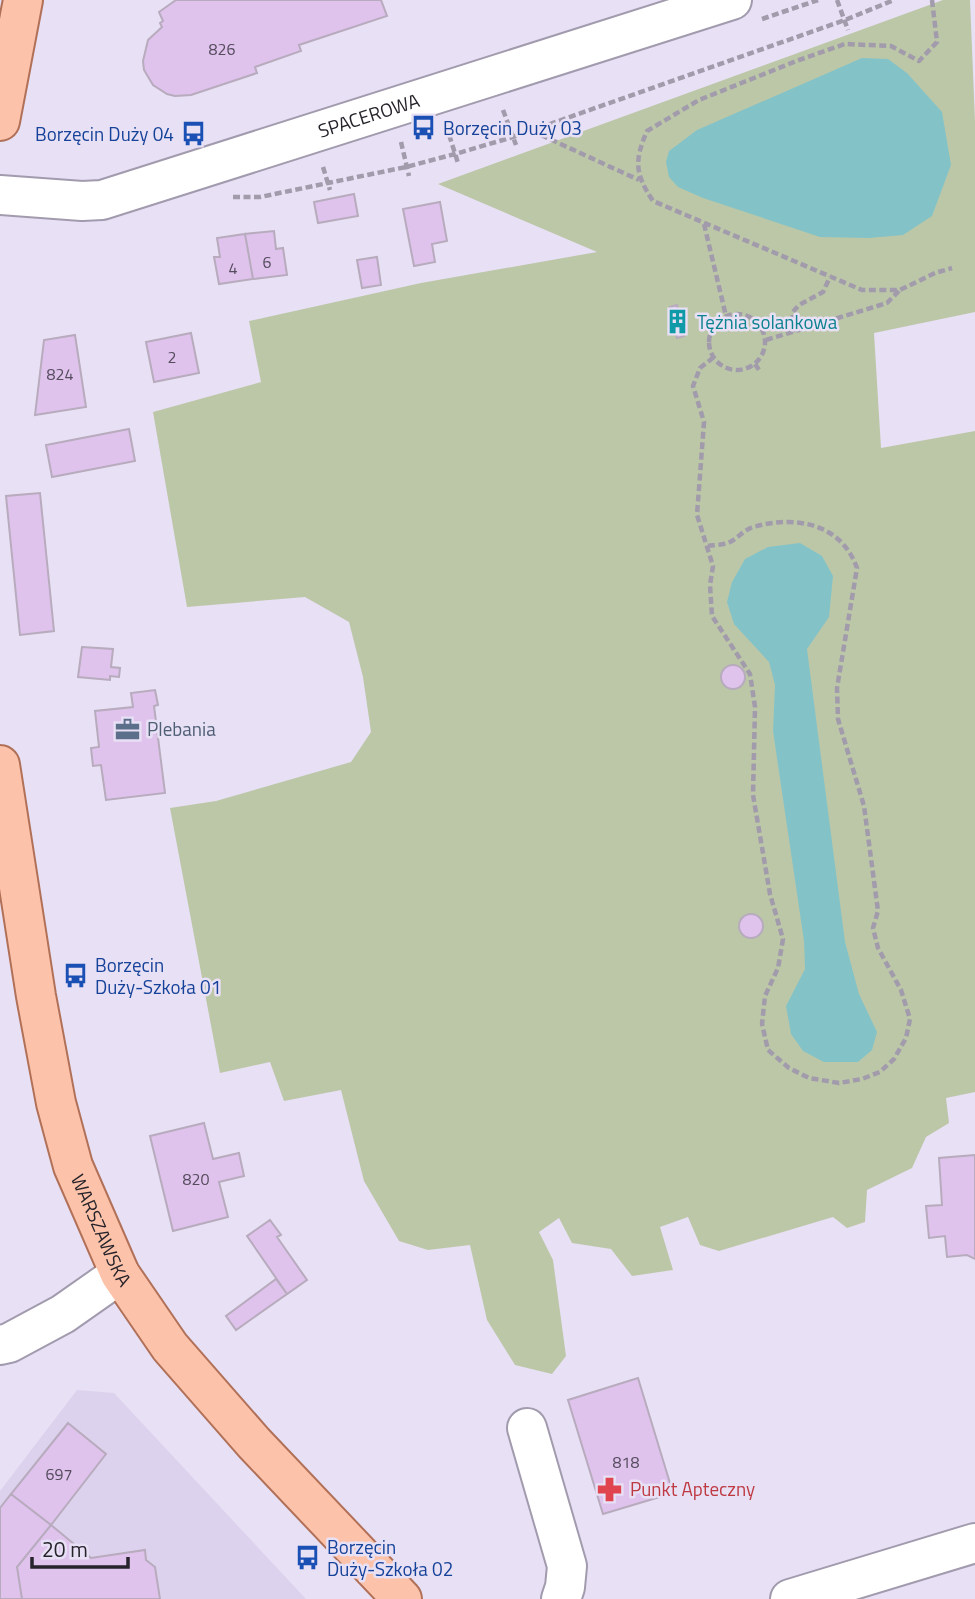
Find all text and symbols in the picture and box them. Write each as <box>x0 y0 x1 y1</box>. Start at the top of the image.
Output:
house number: 826 <box>209 37 235 61</box>
street label: SPACEROWA <box>314 85 423 145</box>
place label: Borzęcin Duży 03 <box>443 113 582 142</box>
bus stop icon: Borzęcin Duży 03 <box>409 114 437 142</box>
place label: Borzęcin Duży 04 <box>35 119 174 148</box>
bus stop icon: Borzęcin Duży 04 <box>180 120 208 148</box>
house number: 6 <box>263 250 272 274</box>
house number: 4 <box>229 256 238 280</box>
place label: Tężnia solankowa <box>697 307 838 336</box>
building icon: Tężnia solankowa <box>663 308 691 336</box>
house number: 2 <box>168 345 176 369</box>
house number: 824 <box>47 362 73 386</box>
place label: Plebania <box>147 714 216 743</box>
office icon: Plebania <box>113 715 141 743</box>
place label: Borzęcin Duży-Szkoła 01 <box>95 950 221 1001</box>
bus stop icon: Borzęcin Duży-Szkoła 01 <box>61 962 89 990</box>
house number: 820 <box>183 1167 209 1191</box>
street label: WARSZAWSKA <box>64 1169 139 1292</box>
house number: 818 <box>613 1450 639 1474</box>
house number: 697 <box>46 1462 72 1486</box>
place label: Punkt Apteczny <box>630 1474 755 1503</box>
pharmacy icon: Punkt Apteczny <box>596 1475 624 1503</box>
scale bar <box>32 1526 128 1570</box>
place label: Borzęcin Duży-Szkoła 02 <box>327 1532 453 1583</box>
text: 20 m <box>42 1533 88 1565</box>
bus stop icon: Borzęcin Duży-Szkoła 02 <box>293 1544 321 1572</box>

